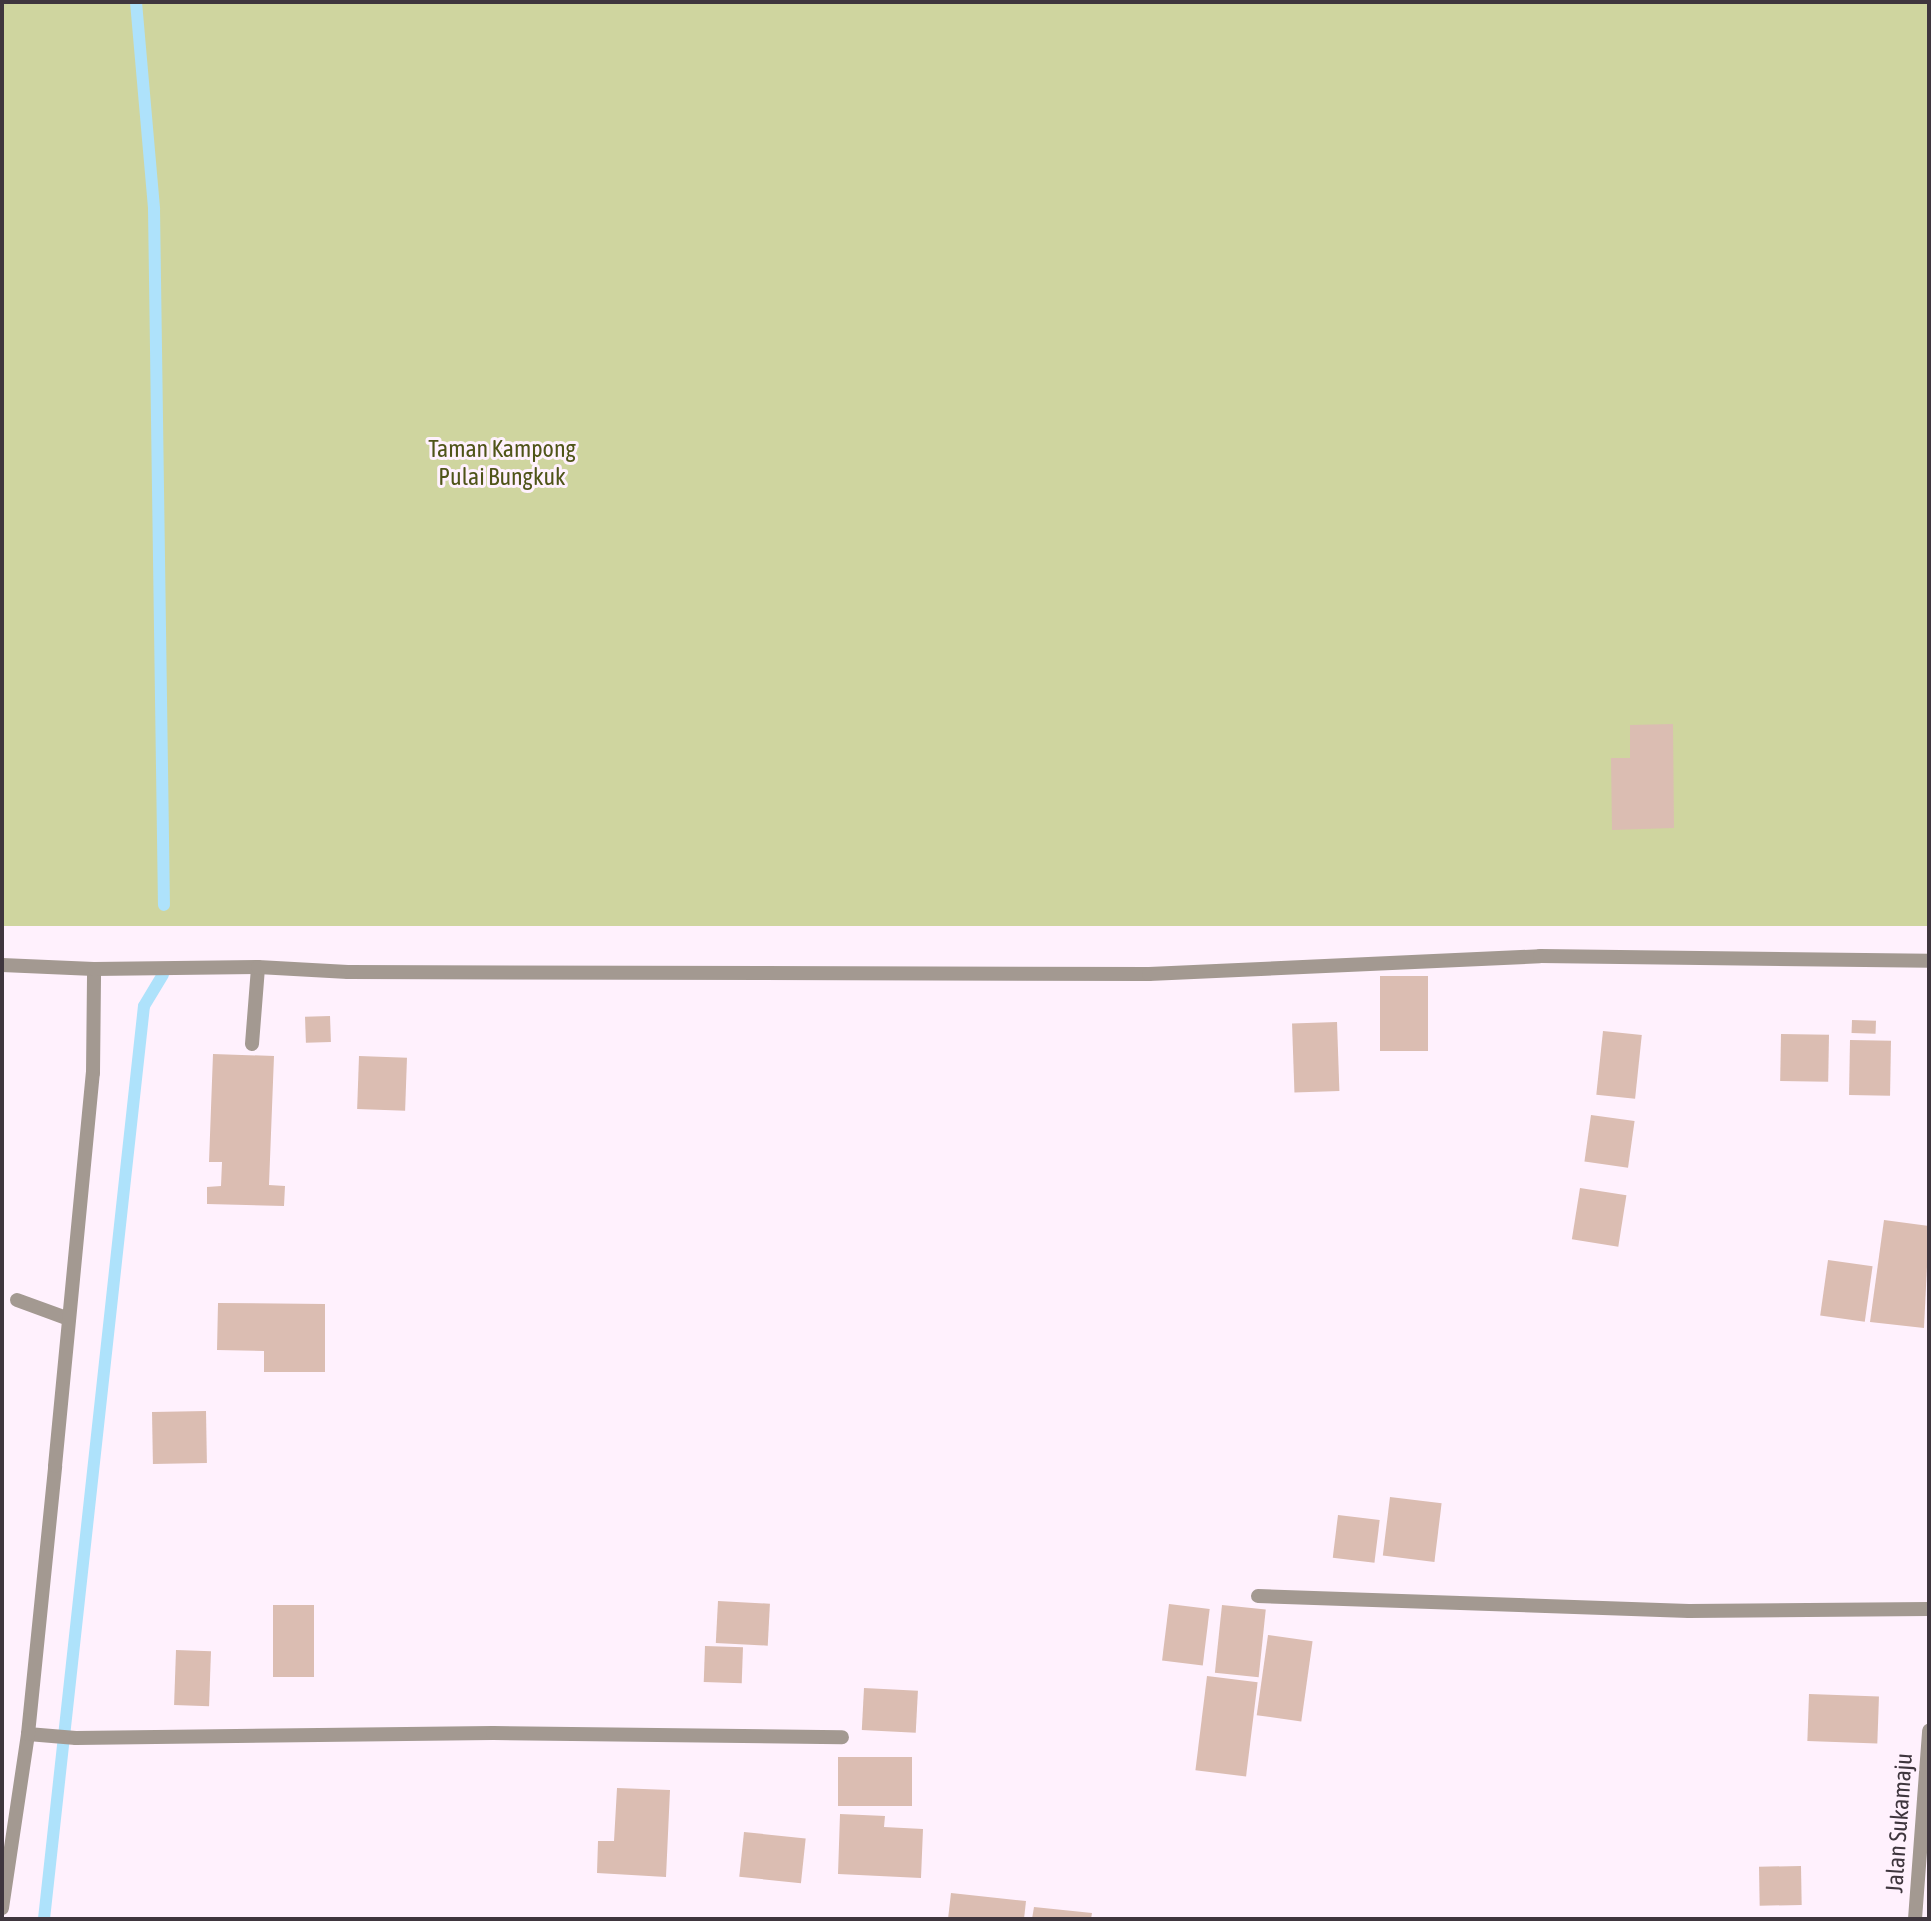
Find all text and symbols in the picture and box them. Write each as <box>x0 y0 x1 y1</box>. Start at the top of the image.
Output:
park label: Taman Kampong Pulai Bungkuk <box>428 435 576 491</box>
street label: Jalan Sukamaju <box>1880 1752 1918 1894</box>

